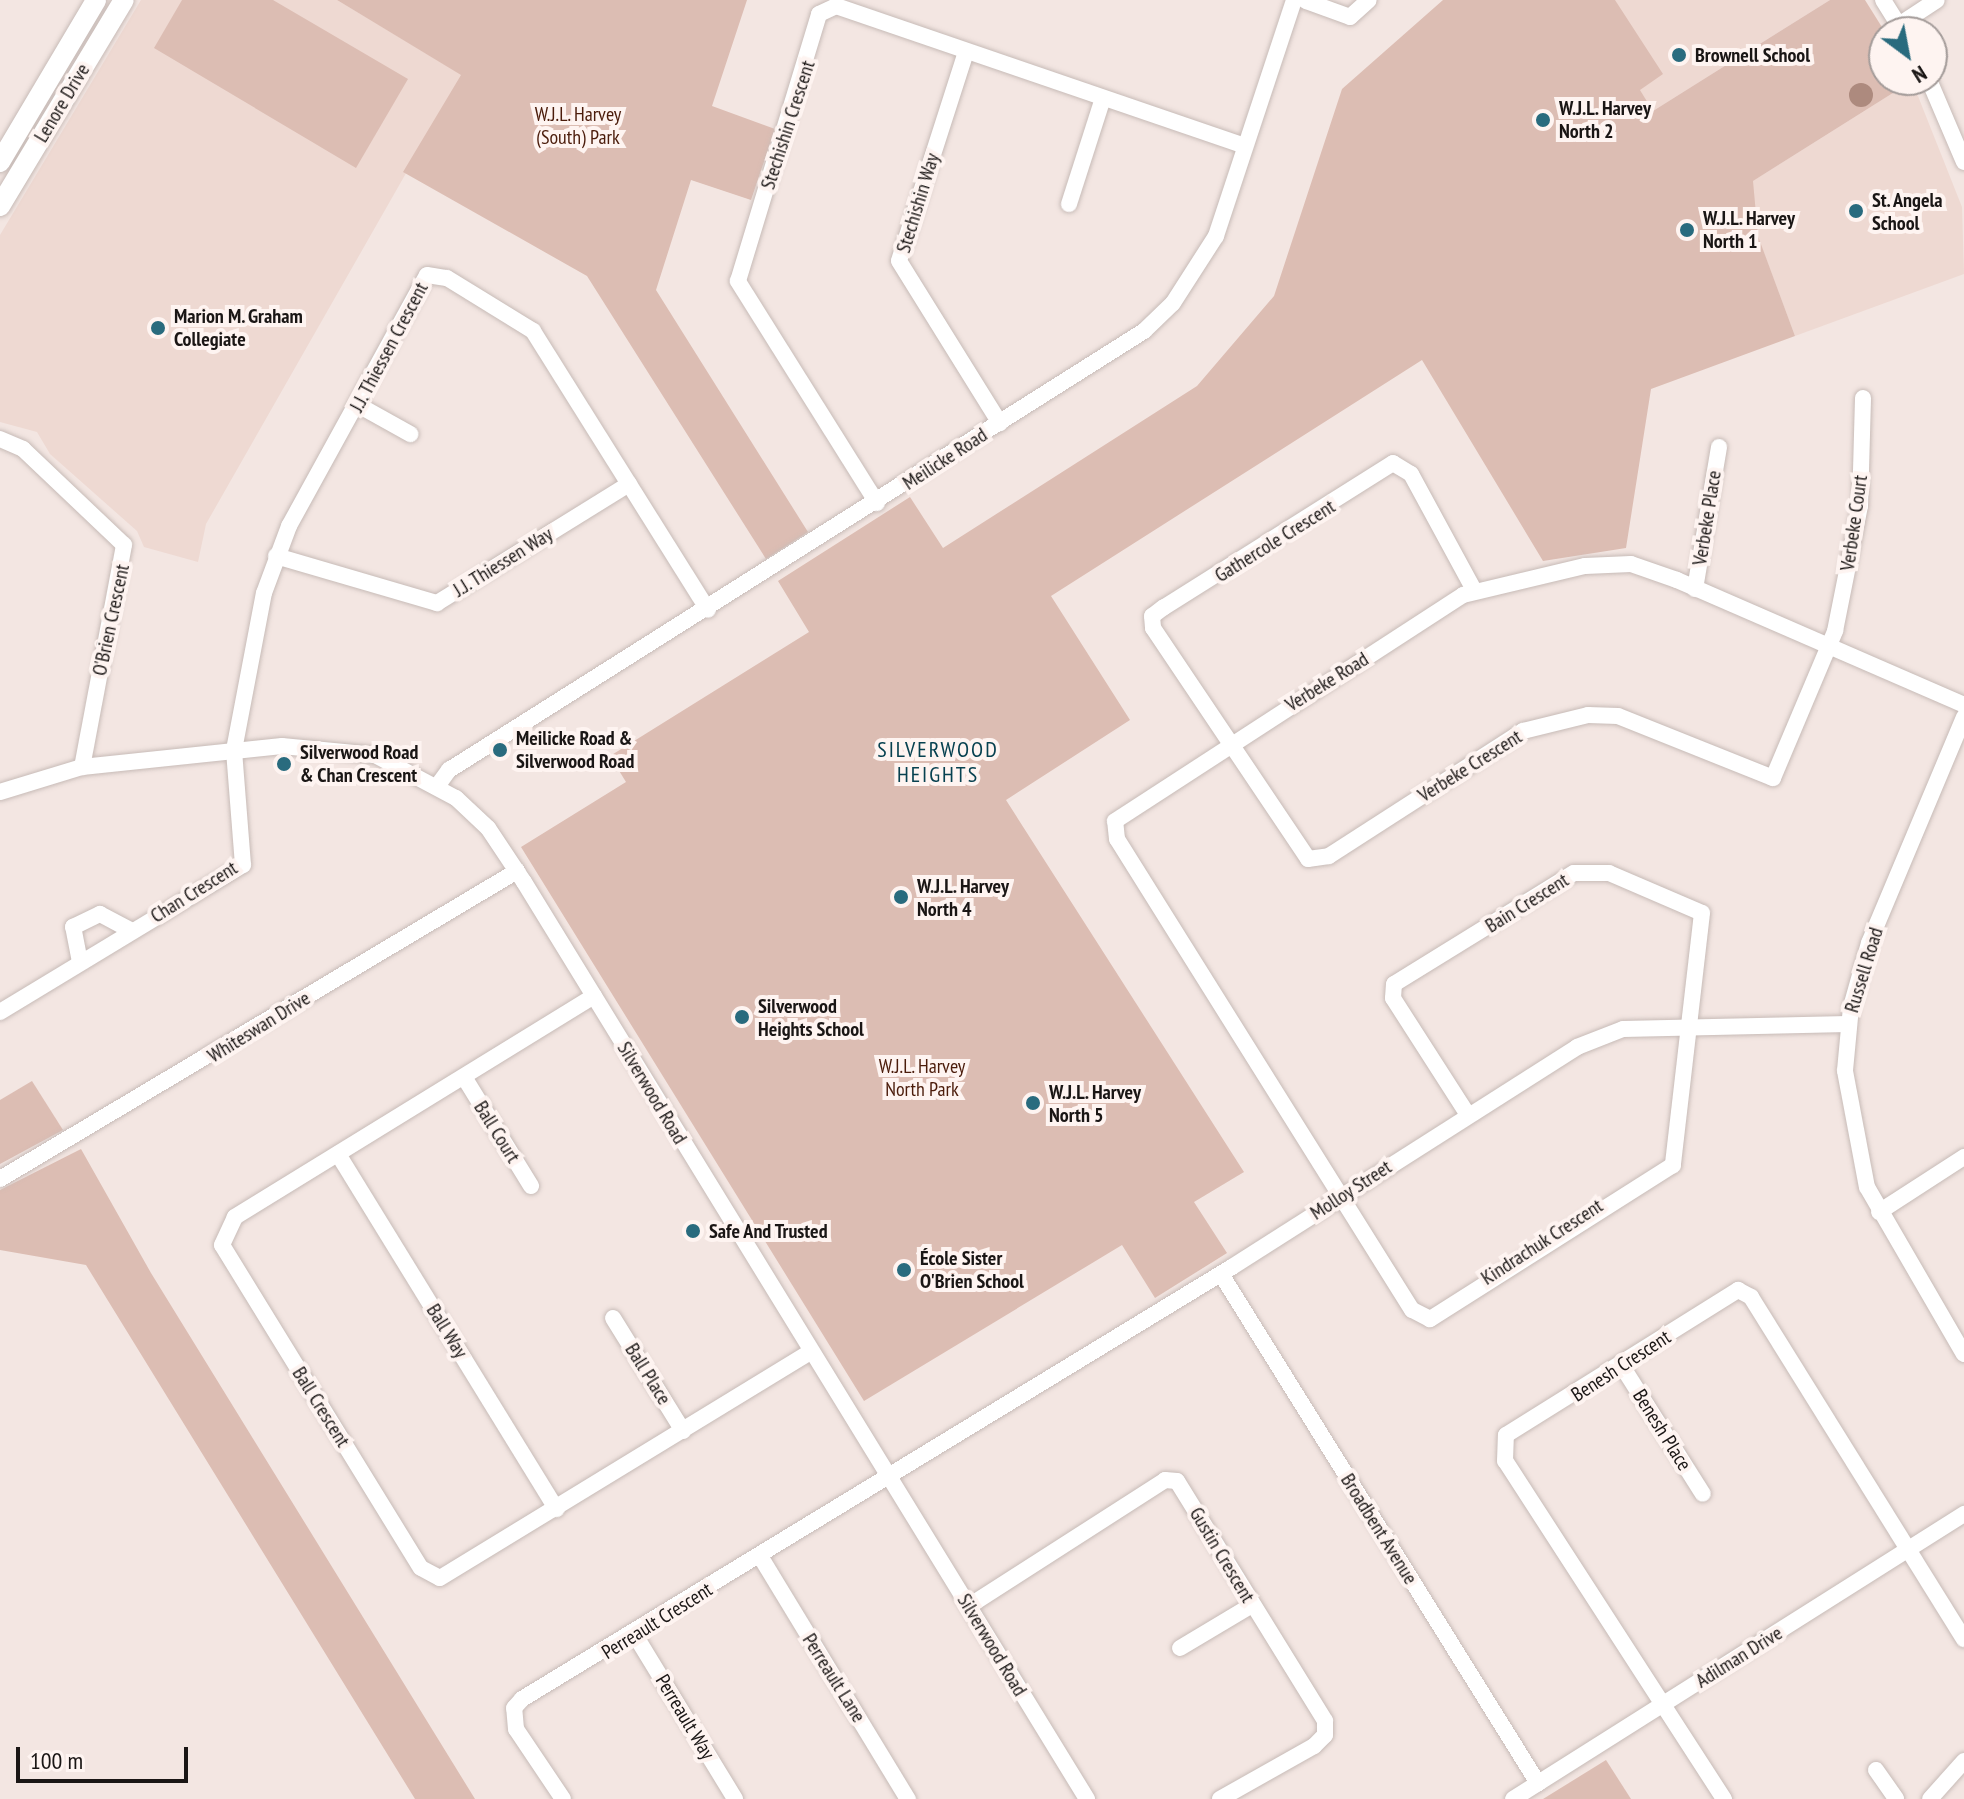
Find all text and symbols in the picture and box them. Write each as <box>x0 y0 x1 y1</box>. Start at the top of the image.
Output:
north arrow <box>1868 16 1948 96</box>
place label: Brownell School <box>1695 43 1810 67</box>
marker: Brownell School <box>1670 46 1688 64</box>
street label: Stechishin Crescent <box>756 58 820 192</box>
street label: Lenore Drive <box>29 59 95 147</box>
text: N <box>1907 60 1932 90</box>
place label: W.J.L. Harvey North 2 <box>1559 96 1652 143</box>
park label: W.J.L. Harvey (South) Park <box>534 102 622 149</box>
marker: W.J.L. Harvey North 2 <box>1534 111 1552 129</box>
street label: Stechishin Way <box>891 150 945 256</box>
place label: St. Angela School <box>1872 188 1944 235</box>
marker: St. Angela School <box>1847 202 1865 220</box>
place label: W.J.L. Harvey North 1 <box>1703 206 1796 253</box>
marker: W.J.L. Harvey North 1 <box>1678 221 1696 239</box>
street label: J.J. Thiessen Crescent <box>344 277 434 417</box>
place label: Marion M. Graham Collegiate <box>174 304 304 351</box>
marker: Marion M. Graham Collegiate <box>149 319 167 337</box>
street label: Meilicke Road <box>898 423 992 495</box>
street label: Verbeke Place <box>1688 469 1726 567</box>
street label: Verbeke Court <box>1835 474 1873 572</box>
street label: Gathercole Crescent <box>1210 494 1340 588</box>
street label: J.J. Thiessen Way <box>448 521 558 603</box>
street label: O'Brien Crescent <box>87 562 135 678</box>
street label: Verbeke Road <box>1281 647 1373 717</box>
street label: Verbeke Crescent <box>1414 725 1526 807</box>
place label: Meilicke Road & Silverwood Road <box>516 726 634 773</box>
district label: SILVERWOOD HEIGHTS <box>877 736 999 788</box>
place label: Silverwood Road & Chan Crescent <box>300 740 418 787</box>
marker: Meilicke Road & Silverwood Road <box>491 741 509 759</box>
marker: Silverwood Road & Chan Crescent <box>275 755 293 773</box>
street label: Chan Crescent <box>146 856 242 928</box>
street label: Bain Crescent <box>1481 868 1573 938</box>
place label: W.J.L. Harvey North 4 <box>917 874 1010 921</box>
marker: W.J.L. Harvey North 4 <box>892 888 910 906</box>
street label: Russell Road <box>1840 925 1888 1015</box>
street label: Whiteswan Drive <box>203 986 315 1068</box>
place label: Silverwood Heights School <box>758 994 864 1041</box>
marker: Silverwood Heights School <box>733 1008 751 1026</box>
street label: Silverwood Road <box>612 1038 692 1148</box>
park label: W.J.L. Harvey North Park <box>878 1054 966 1101</box>
place label: W.J.L. Harvey North 5 <box>1049 1080 1142 1127</box>
marker: W.J.L. Harvey North 5 <box>1024 1094 1042 1112</box>
street label: Ball Court <box>469 1097 525 1167</box>
street label: Molloy Street <box>1306 1155 1396 1225</box>
street label: Kindrachuk Crescent <box>1477 1194 1607 1290</box>
place label: Safe And Trusted <box>709 1219 829 1243</box>
marker: Safe And Trusted <box>684 1222 702 1240</box>
place label: École Sister O'Brien School <box>920 1246 1024 1293</box>
marker: École Sister O'Brien School <box>895 1261 913 1279</box>
street label: Ball Way <box>421 1300 473 1362</box>
street label: Benesh Crescent <box>1567 1325 1675 1407</box>
street label: Ball Place <box>620 1339 676 1409</box>
street label: Ball Crescent <box>287 1363 355 1451</box>
street label: Benesh Place <box>1628 1385 1696 1475</box>
street label: Broadbent Avenue <box>1335 1469 1423 1589</box>
street label: Gustin Crescent <box>1184 1503 1260 1607</box>
street label: Perreault Crescent <box>597 1578 717 1664</box>
street label: Silverwood Road <box>952 1590 1032 1700</box>
street label: Adilman Drive <box>1691 1621 1787 1693</box>
street label: Perreault Lane <box>797 1629 871 1727</box>
street label: Perreault Way <box>650 1670 720 1764</box>
scale bar <box>20 1731 192 1781</box>
text: 100 m <box>30 1745 83 1776</box>

